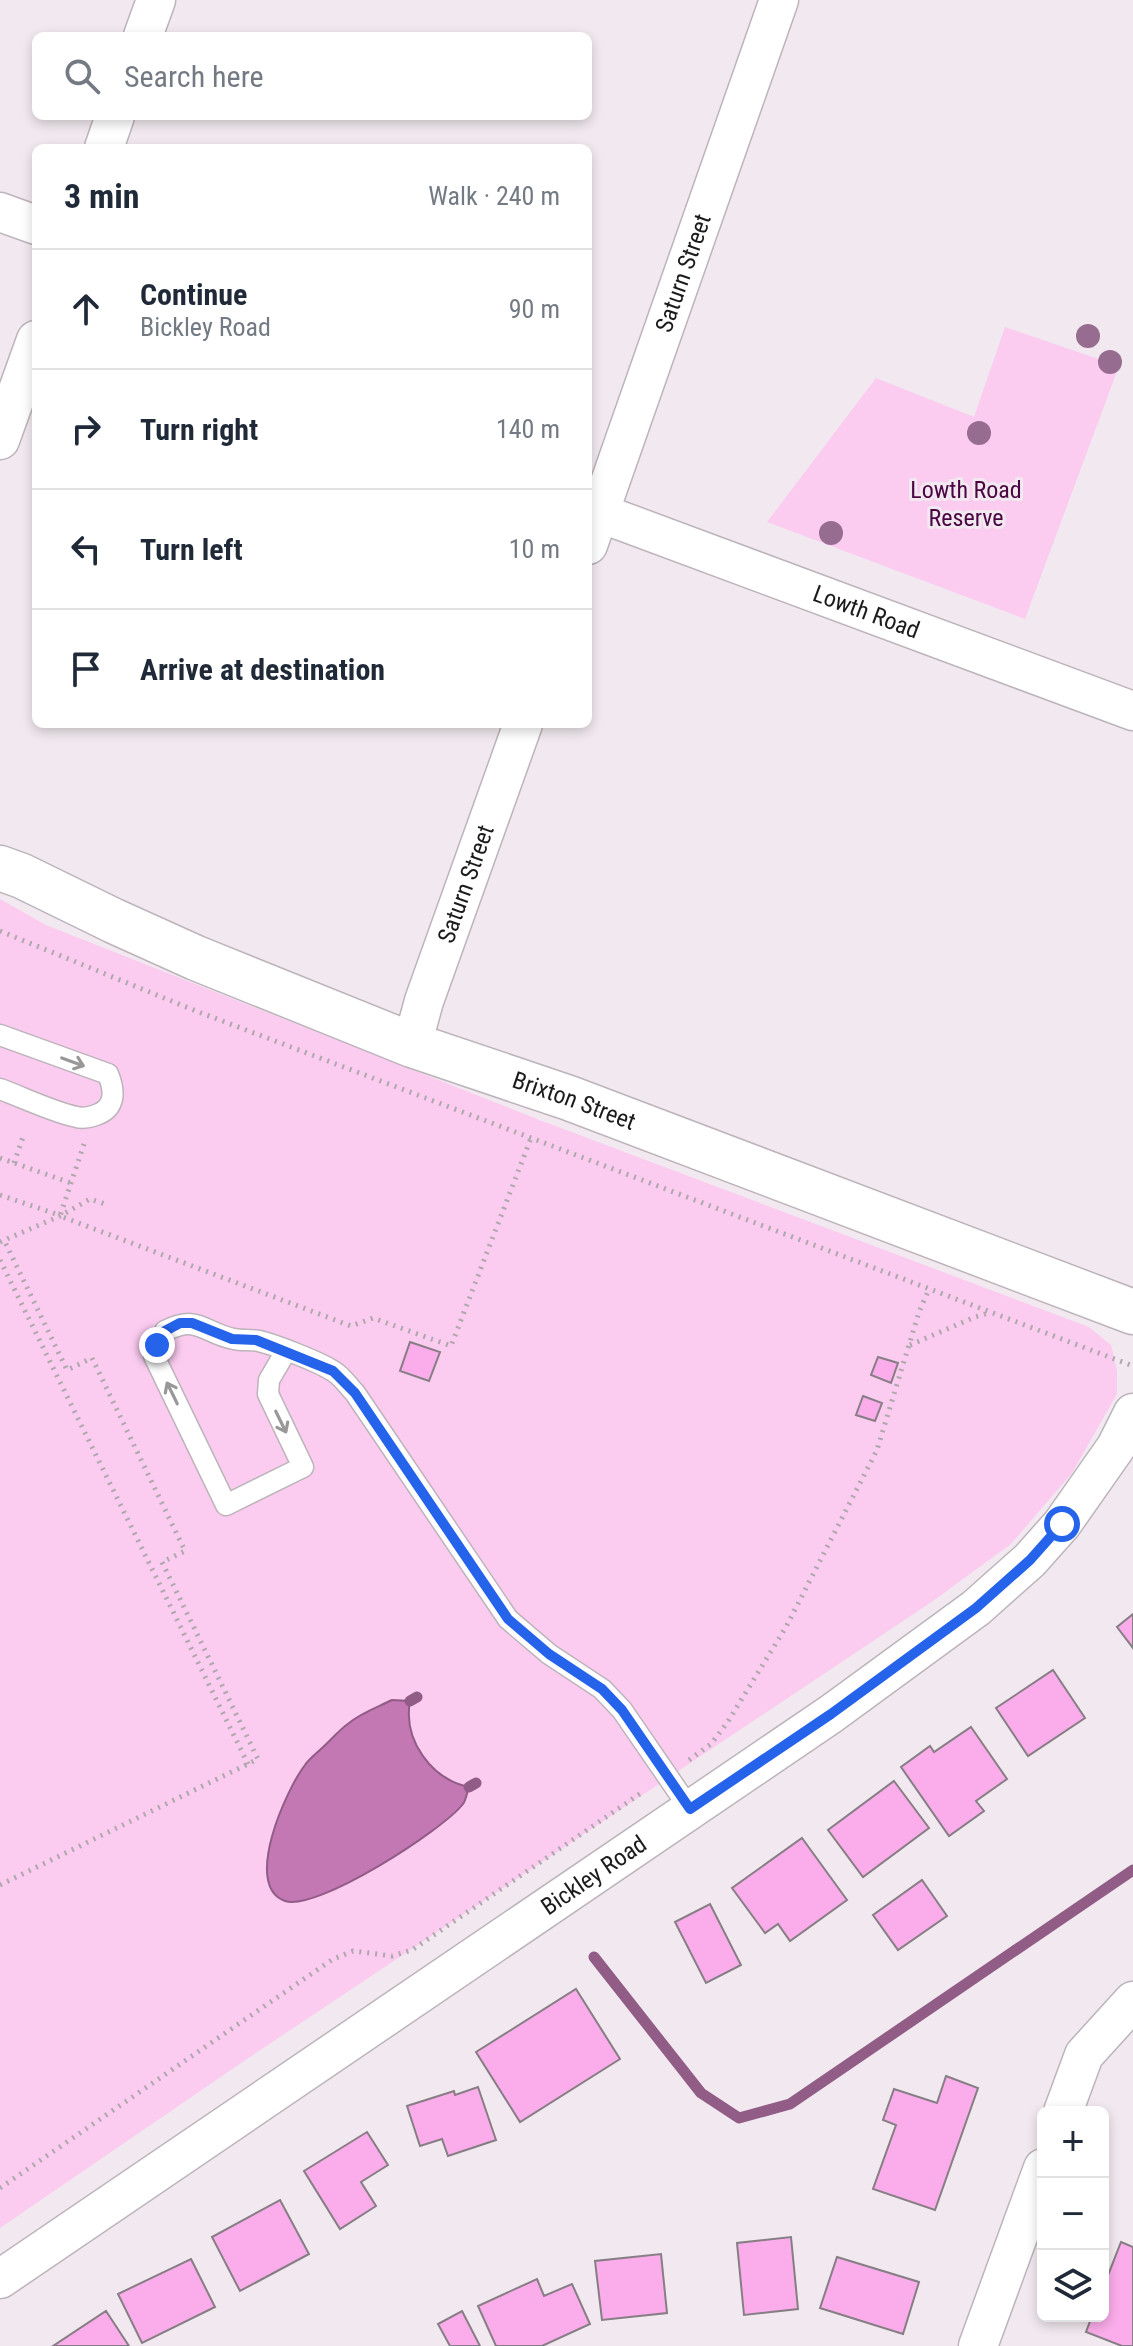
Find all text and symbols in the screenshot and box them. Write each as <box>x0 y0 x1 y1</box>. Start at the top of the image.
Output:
search box <box>32 32 592 120</box>
icon: search <box>60 54 104 98</box>
text: Search here <box>124 59 264 94</box>
text: 3 min <box>64 176 140 216</box>
text: Walk · 240 m <box>428 181 560 211</box>
street label: Saturn Street <box>650 210 717 336</box>
text: Continue <box>140 277 247 312</box>
icon: ahead <box>64 287 108 331</box>
text: 90 m <box>509 294 560 324</box>
text: Bickley Road <box>140 312 271 342</box>
icon: right <box>64 407 108 451</box>
text: Turn right <box>140 412 258 447</box>
text: 140 m <box>496 414 560 444</box>
park label: Lowth Road Reserve <box>910 476 1022 532</box>
icon: left <box>64 527 108 571</box>
text: Turn left <box>140 532 243 567</box>
text: 10 m <box>509 534 560 564</box>
street label: Lowth Road <box>809 579 923 644</box>
icon: arrive <box>64 647 108 691</box>
text: Arrive at destination <box>140 652 385 687</box>
street label: Saturn Street <box>432 821 500 947</box>
one-way arrow <box>60 1055 85 1070</box>
street label: Brixton Street <box>509 1066 639 1136</box>
route end <box>139 1327 175 1363</box>
one-way arrow <box>164 1382 179 1406</box>
one-way arrow <box>274 1409 289 1433</box>
route start <box>1044 1506 1080 1542</box>
street label: Bickley Road <box>536 1830 652 1921</box>
map controls <box>1037 2106 1109 2322</box>
button: + <box>1037 2106 1109 2178</box>
button: − <box>1037 2178 1109 2250</box>
button: layers <box>1037 2250 1109 2322</box>

